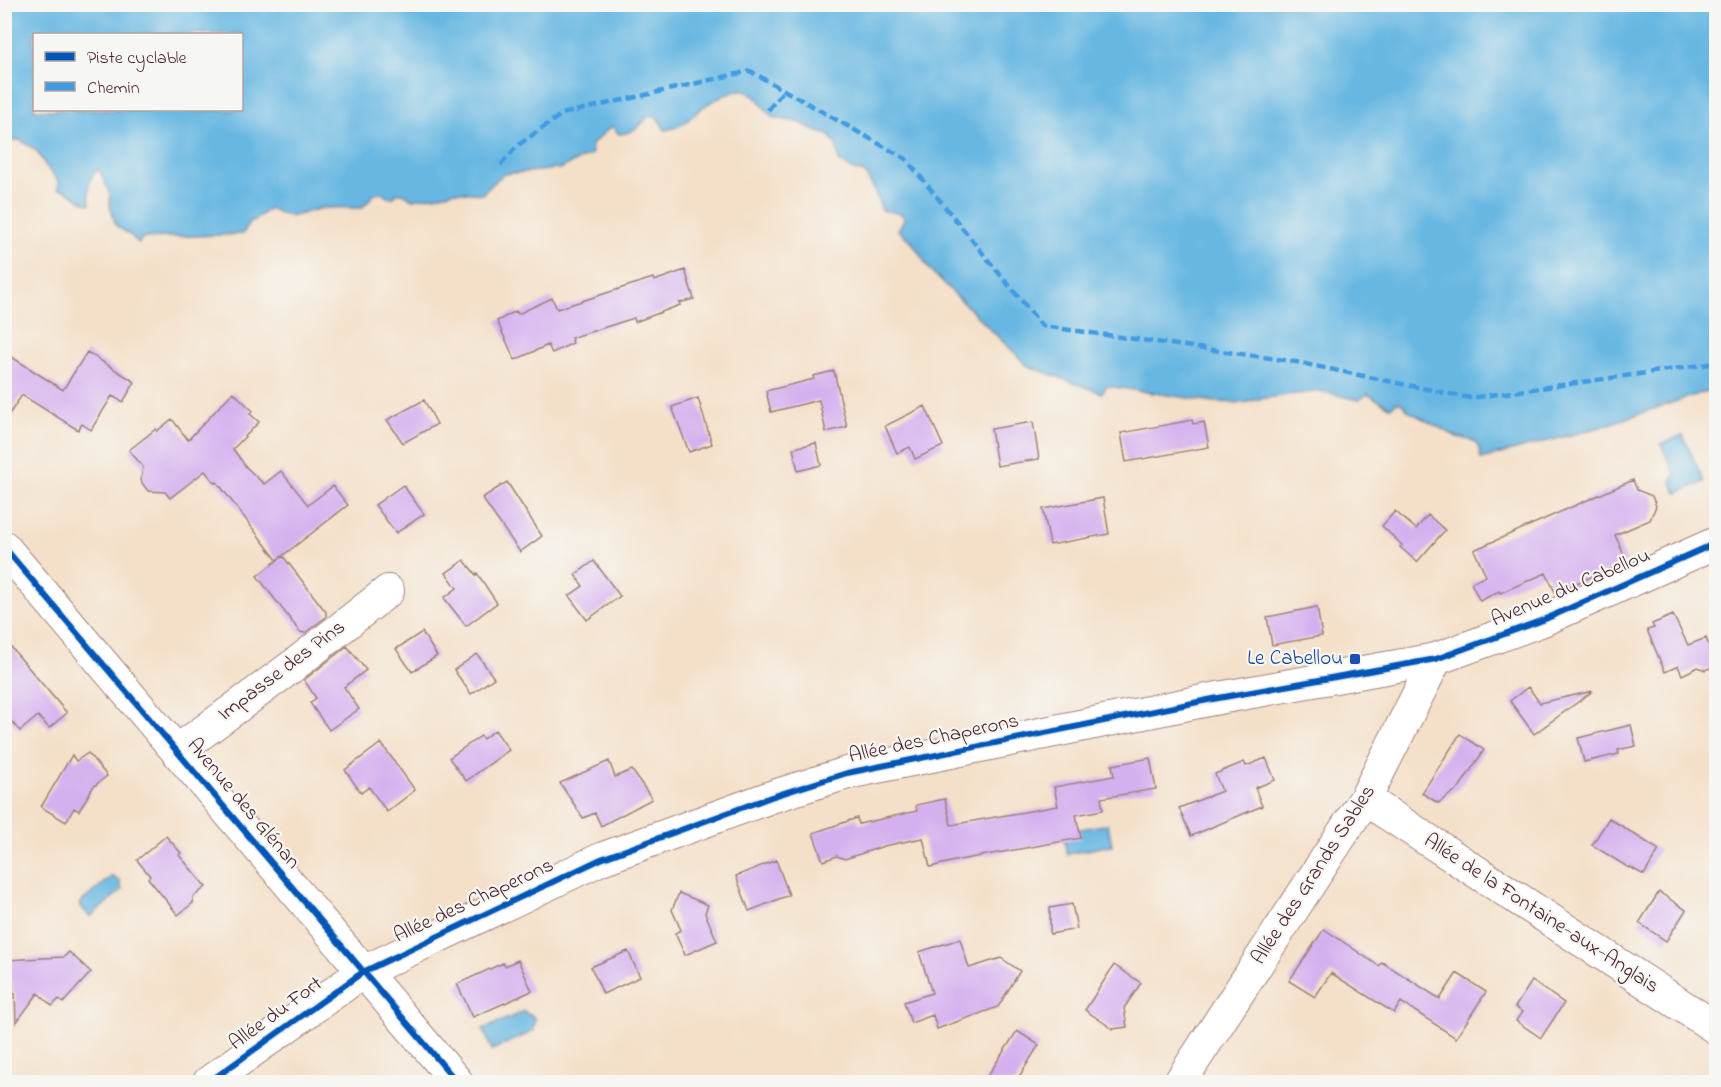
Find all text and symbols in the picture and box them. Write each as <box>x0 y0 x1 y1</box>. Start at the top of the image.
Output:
legend <box>33 33 243 111</box>
text: Piste cyclable <box>87 46 188 72</box>
text: Chemin <box>87 76 140 102</box>
street label: Avenue du Cabellou <box>1487 541 1655 635</box>
street label: Impasse des Pins <box>212 613 352 729</box>
place label: Le Cabellou <box>1247 644 1343 674</box>
marker: Le Cabellou <box>1348 652 1362 666</box>
street label: Allée des Chaperons <box>846 706 1022 772</box>
street label: Avenue des Glénan <box>179 732 307 876</box>
street label: Allée des Grands Sables <box>1244 779 1384 971</box>
street label: Allée de la Fontaine-aux-Anglais <box>1416 826 1665 1003</box>
street label: Allée des Chaperons <box>389 851 559 951</box>
street label: Allée du Fort <box>223 970 329 1058</box>

